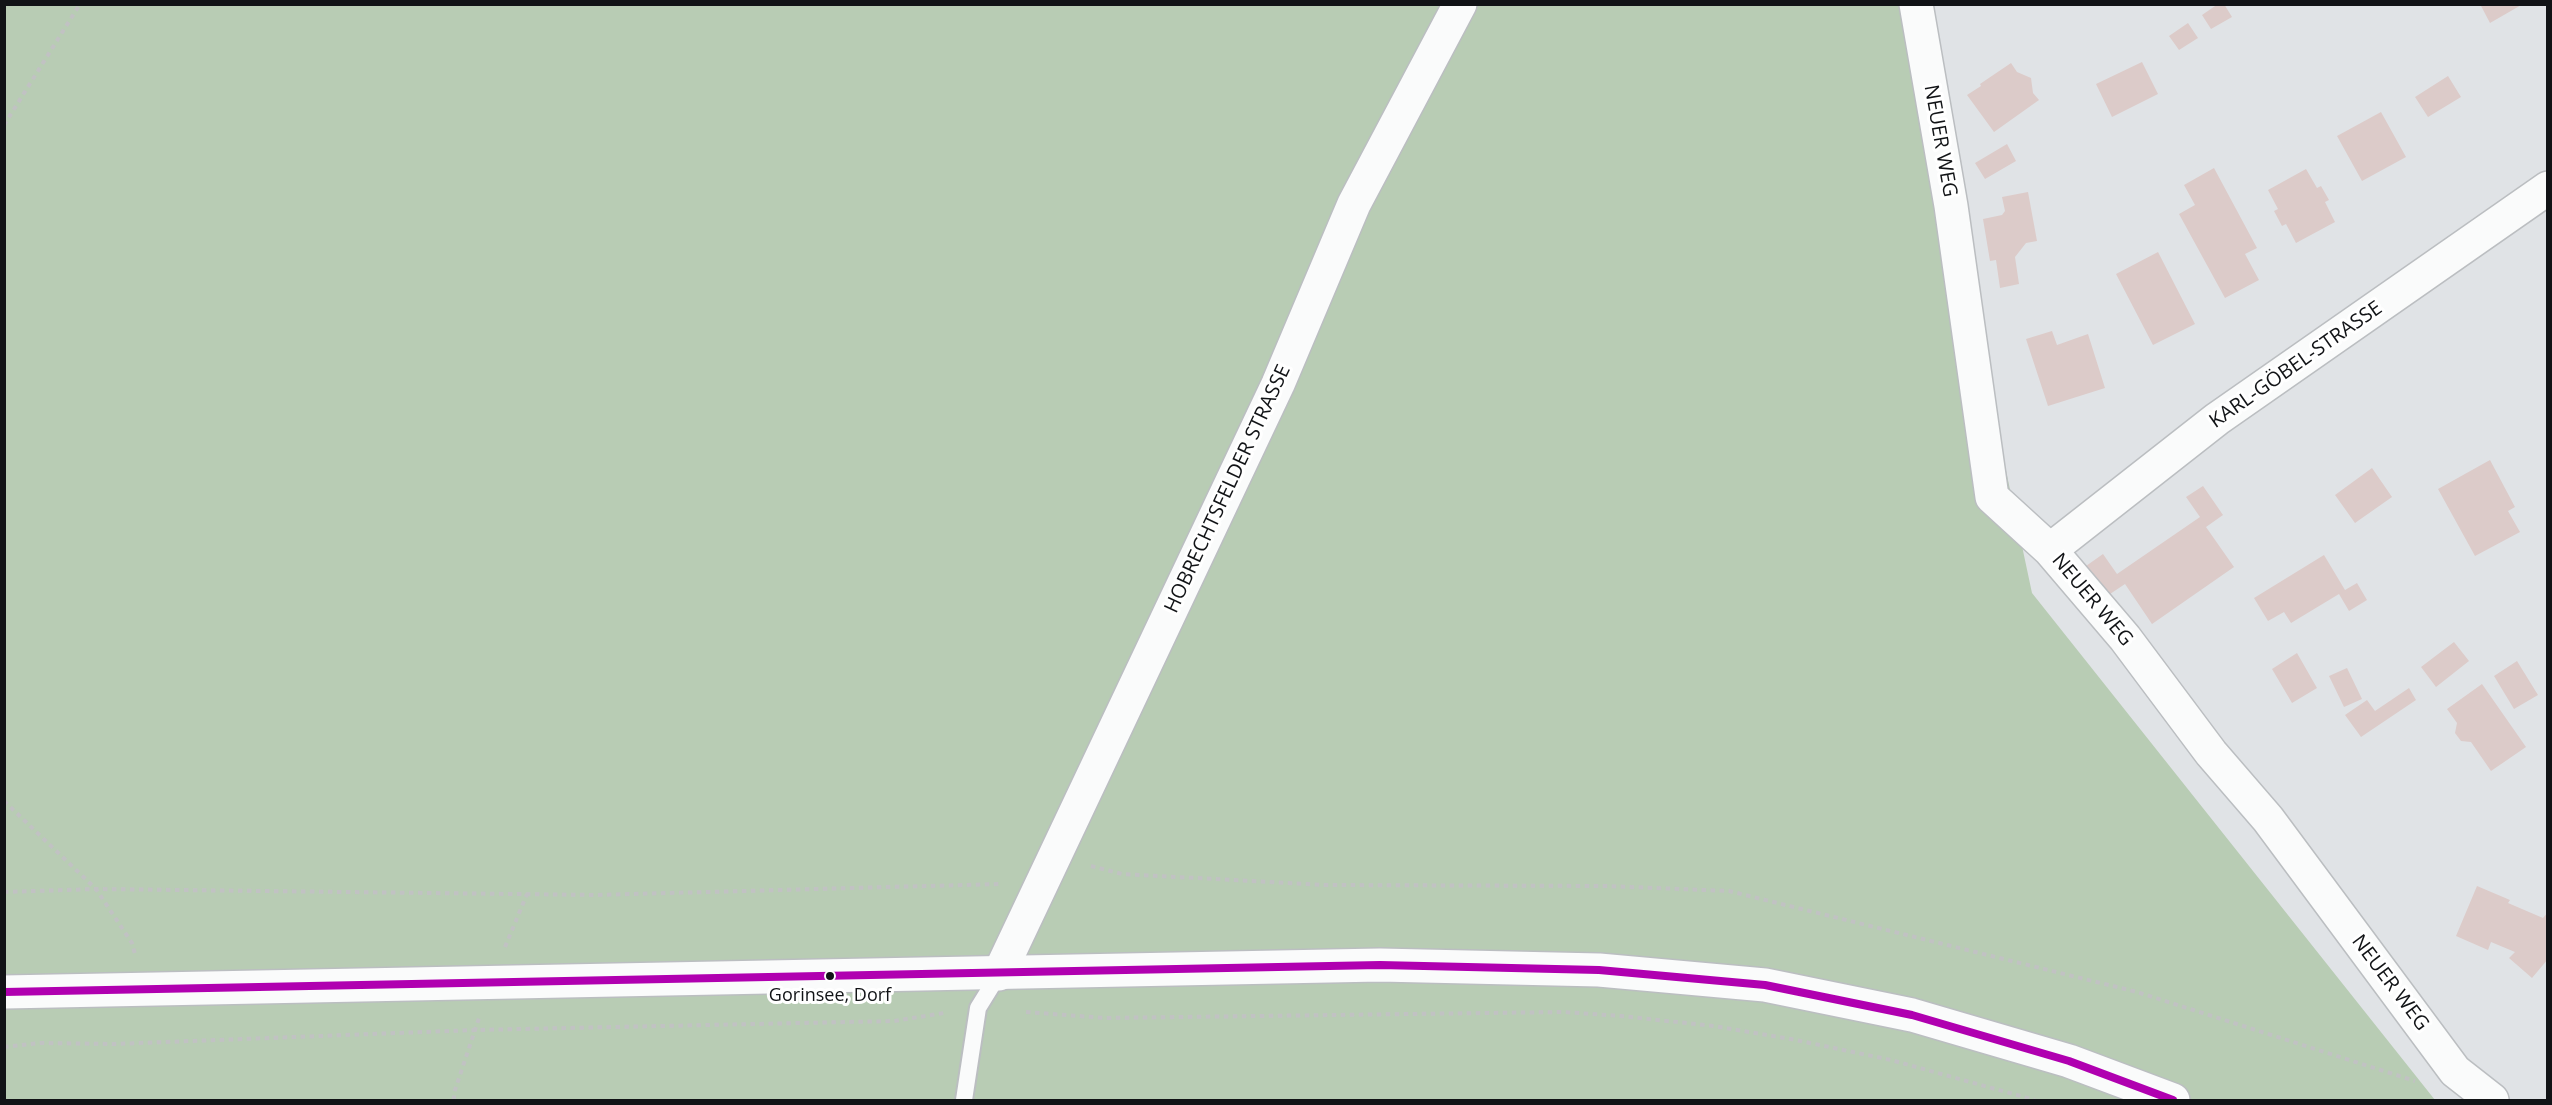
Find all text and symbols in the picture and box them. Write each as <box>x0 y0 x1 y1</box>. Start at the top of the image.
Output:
street label: NEUER WEG <box>1918 83 1962 199</box>
street label: KARL-GÖBEL-STRASSE <box>2205 296 2387 434</box>
street label: HOBRECHTSFELDER STRASSE <box>1160 361 1296 617</box>
street label: NEUER WEG <box>2046 549 2138 651</box>
street label: NEUER WEG <box>2346 930 2434 1036</box>
marker: Gorinsee, Dorf <box>824 970 836 982</box>
place label: Gorinsee, Dorf <box>769 985 891 1007</box>

